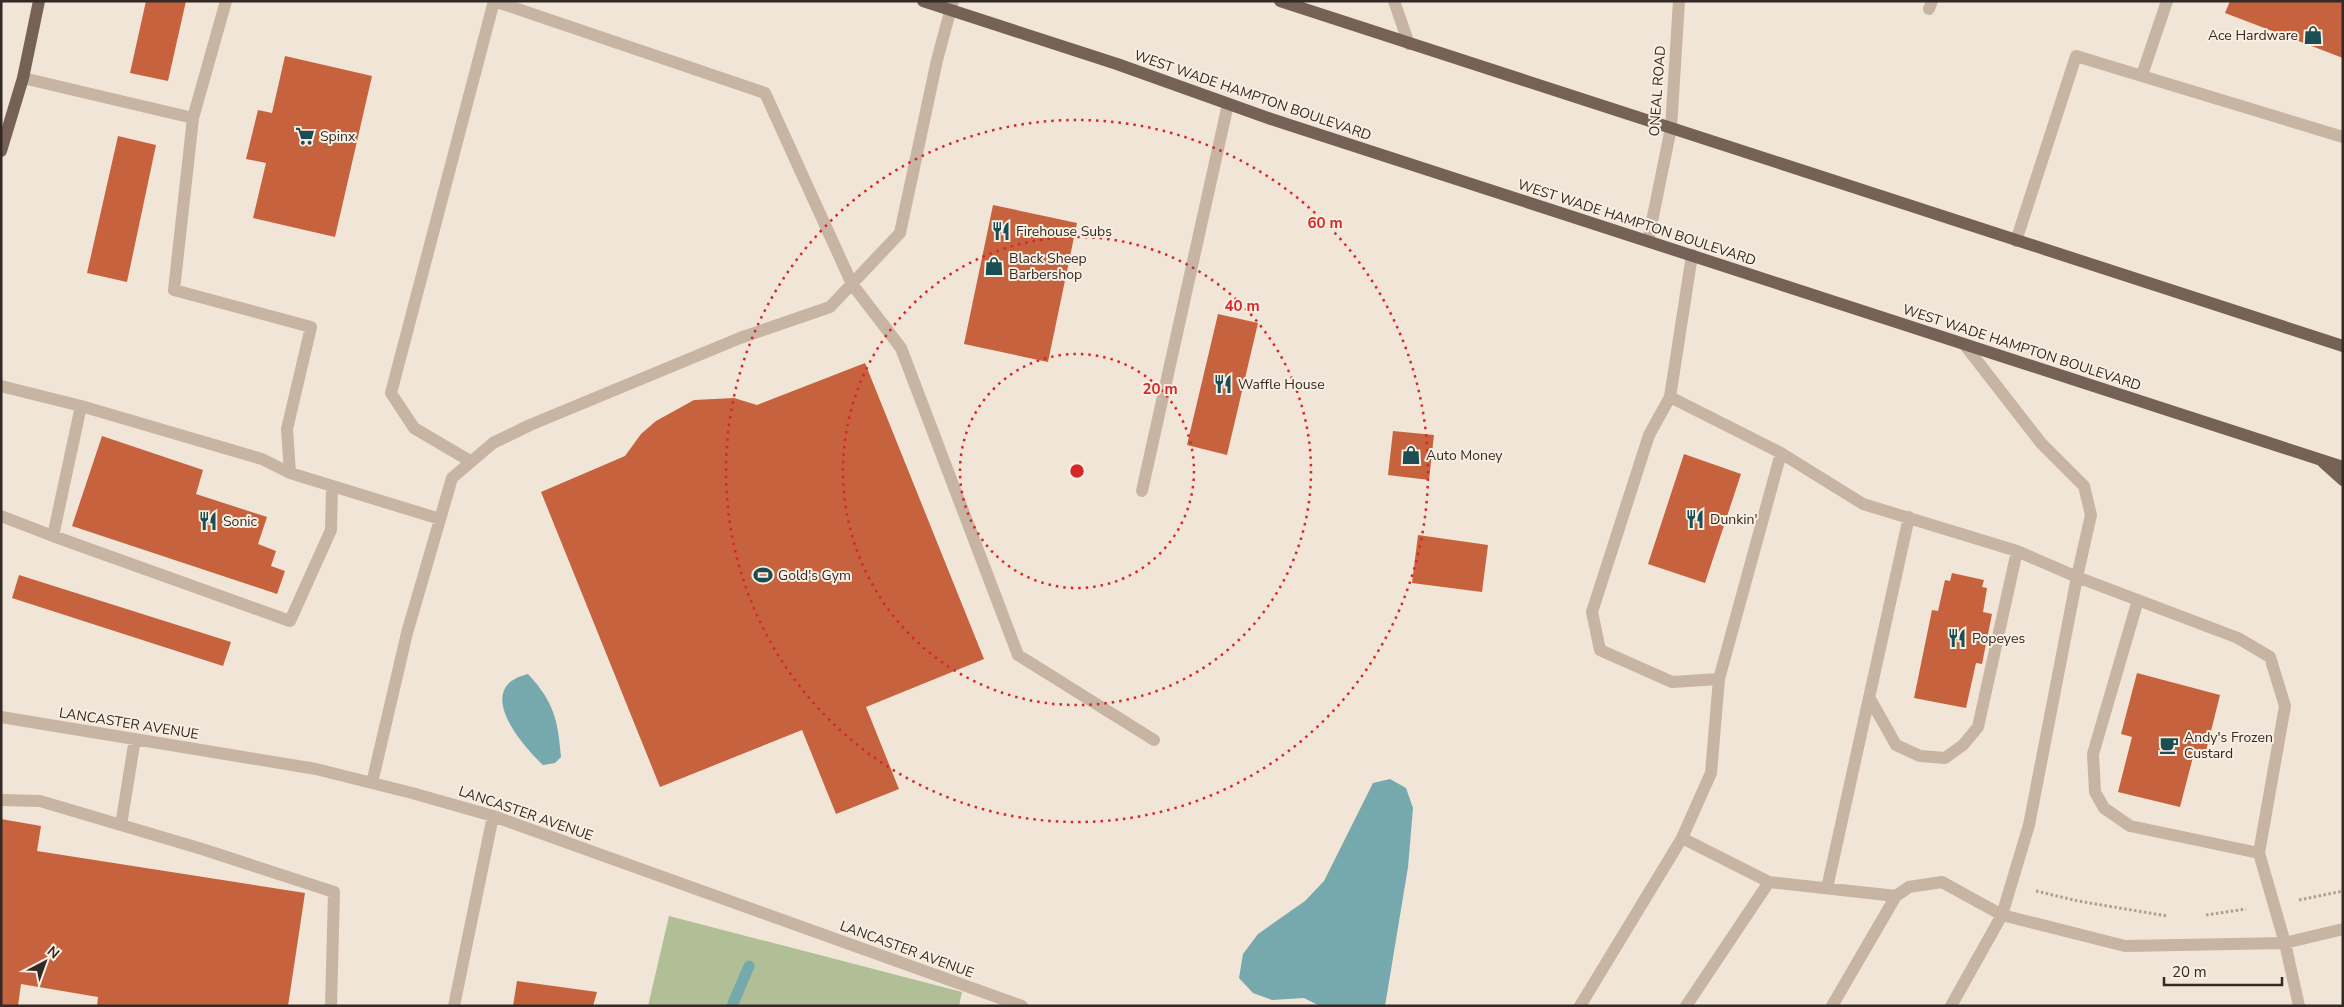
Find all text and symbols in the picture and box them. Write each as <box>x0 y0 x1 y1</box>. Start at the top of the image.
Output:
shop icon: Ace Hardware <box>2302 24 2324 46</box>
place label: Ace Hardware <box>2208 26 2298 45</box>
street label: ONEAL ROAD <box>1645 45 1670 137</box>
street label: WEST WADE HAMPTON BOULEVARD <box>1132 46 1374 145</box>
supermarket icon: Spinx <box>294 125 316 147</box>
place label: Spinx <box>320 127 356 146</box>
street label: WEST WADE HAMPTON BOULEVARD <box>1515 175 1759 270</box>
text: 60 m <box>1307 213 1343 233</box>
restaurant icon: Firehouse Subs <box>990 220 1012 242</box>
place label: Firehouse Subs <box>1016 222 1112 241</box>
place label: Black Sheep Barbershop <box>1009 249 1087 284</box>
shop icon: Black Sheep Barbershop <box>983 255 1005 277</box>
text: 40 m <box>1224 296 1260 316</box>
street label: WEST WADE HAMPTON BOULEVARD <box>1900 300 2144 395</box>
restaurant icon: Waffle House <box>1212 373 1234 395</box>
place label: Waffle House <box>1238 375 1325 394</box>
text: 20 m <box>1142 379 1178 399</box>
shop icon: Auto Money <box>1400 444 1422 466</box>
place label: Auto Money <box>1426 446 1503 465</box>
centre of rings <box>1068 462 1086 480</box>
restaurant icon: Dunkin' <box>1684 508 1706 530</box>
restaurant icon: Sonic <box>197 510 219 532</box>
place label: Dunkin' <box>1710 510 1758 529</box>
place label: Sonic <box>223 512 258 531</box>
sports icon: Gold's Gym <box>752 564 774 586</box>
place label: Gold's Gym <box>778 566 851 585</box>
restaurant icon: Popeyes <box>1946 627 1968 649</box>
place label: Popeyes <box>1972 629 2025 648</box>
street label: LANCASTER AVENUE <box>58 703 200 744</box>
place label: Andy's Frozen Custard <box>2184 728 2273 763</box>
cafe icon: Andy's Frozen Custard <box>2158 734 2180 756</box>
street label: LANCASTER AVENUE <box>456 782 596 845</box>
street label: LANCASTER AVENUE <box>837 916 976 983</box>
north arrow <box>20 937 70 987</box>
text: N <box>43 942 63 963</box>
scale bar <box>2164 954 2282 986</box>
text: 20 m <box>2172 962 2207 982</box>

